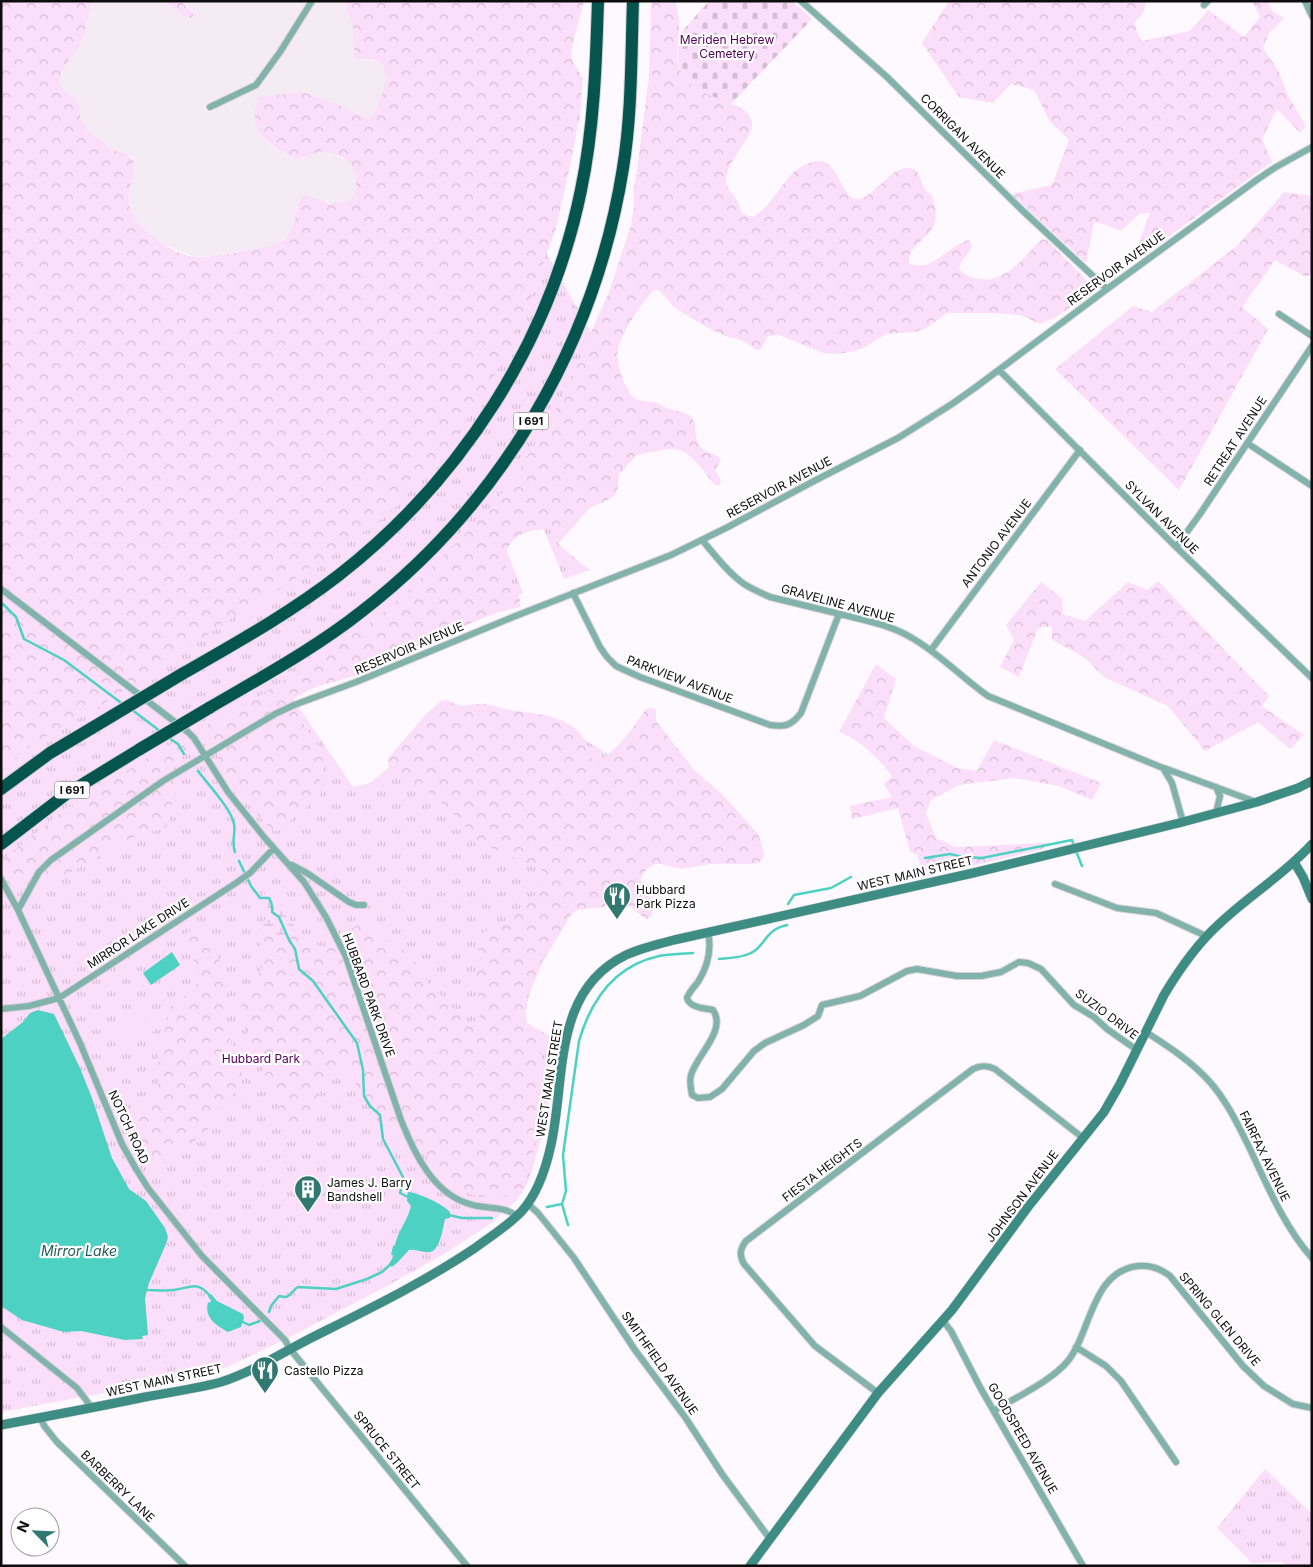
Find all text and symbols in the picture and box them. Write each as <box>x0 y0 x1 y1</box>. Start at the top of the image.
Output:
park label: Meriden Hebrew Cemetery <box>680 32 774 61</box>
street label: CORRIGAN AVENUE <box>917 90 1009 182</box>
street label: RESERVOIR AVENUE <box>1064 228 1168 308</box>
street label: RETREAT AVENUE <box>1200 393 1270 489</box>
road number: I 691 <box>514 412 548 430</box>
street label: RESERVOIR AVENUE <box>724 453 834 521</box>
street label: SYLVAN AVENUE <box>1122 477 1202 557</box>
street label: ANTONIO AVENUE <box>958 496 1034 590</box>
street label: GRAVELINE AVENUE <box>779 581 897 625</box>
street label: RESERVOIR AVENUE <box>352 618 466 678</box>
street label: PARKVIEW AVENUE <box>625 652 735 706</box>
road number: I 691 <box>54 782 90 798</box>
street label: WEST MAIN STREET <box>856 852 974 894</box>
restaurant icon: Hubbard Park Pizza <box>602 881 632 920</box>
place label: Hubbard Park Pizza <box>636 882 696 911</box>
street label: MIRROR LAKE DRIVE <box>84 894 192 972</box>
street label: HUBBARD PARK DRIVE <box>340 931 398 1059</box>
street label: SUZIO DRIVE <box>1073 985 1141 1043</box>
street label: WEST MAIN STREET <box>532 1019 566 1138</box>
park label: Hubbard Park <box>222 1051 301 1066</box>
street label: NOTCH ROAD <box>105 1088 153 1166</box>
street label: FAIRFAX AVENUE <box>1237 1108 1293 1204</box>
street label: FIESTA HEIGHTS <box>779 1135 865 1205</box>
street label: JOHNSON AVENUE <box>982 1147 1062 1245</box>
building icon: James J. Barry Bandshell <box>293 1174 323 1213</box>
place label: James J. Barry Bandshell <box>327 1175 412 1204</box>
water label: Mirror Lake <box>41 1242 117 1259</box>
street label: SPRING GLEN DRIVE <box>1176 1269 1264 1369</box>
street label: SMITHFIELD AVENUE <box>619 1308 701 1418</box>
restaurant icon: Castello Pizza <box>250 1355 280 1394</box>
street label: WEST MAIN STREET <box>105 1360 223 1400</box>
place label: Castello Pizza <box>284 1363 364 1378</box>
street label: GOODSPEED AVENUE <box>985 1380 1061 1496</box>
street label: SPRUCE STREET <box>351 1408 423 1492</box>
street label: BARBERRY LANE <box>78 1447 158 1525</box>
north arrow <box>10 1507 60 1557</box>
text: N <box>13 1518 33 1535</box>

